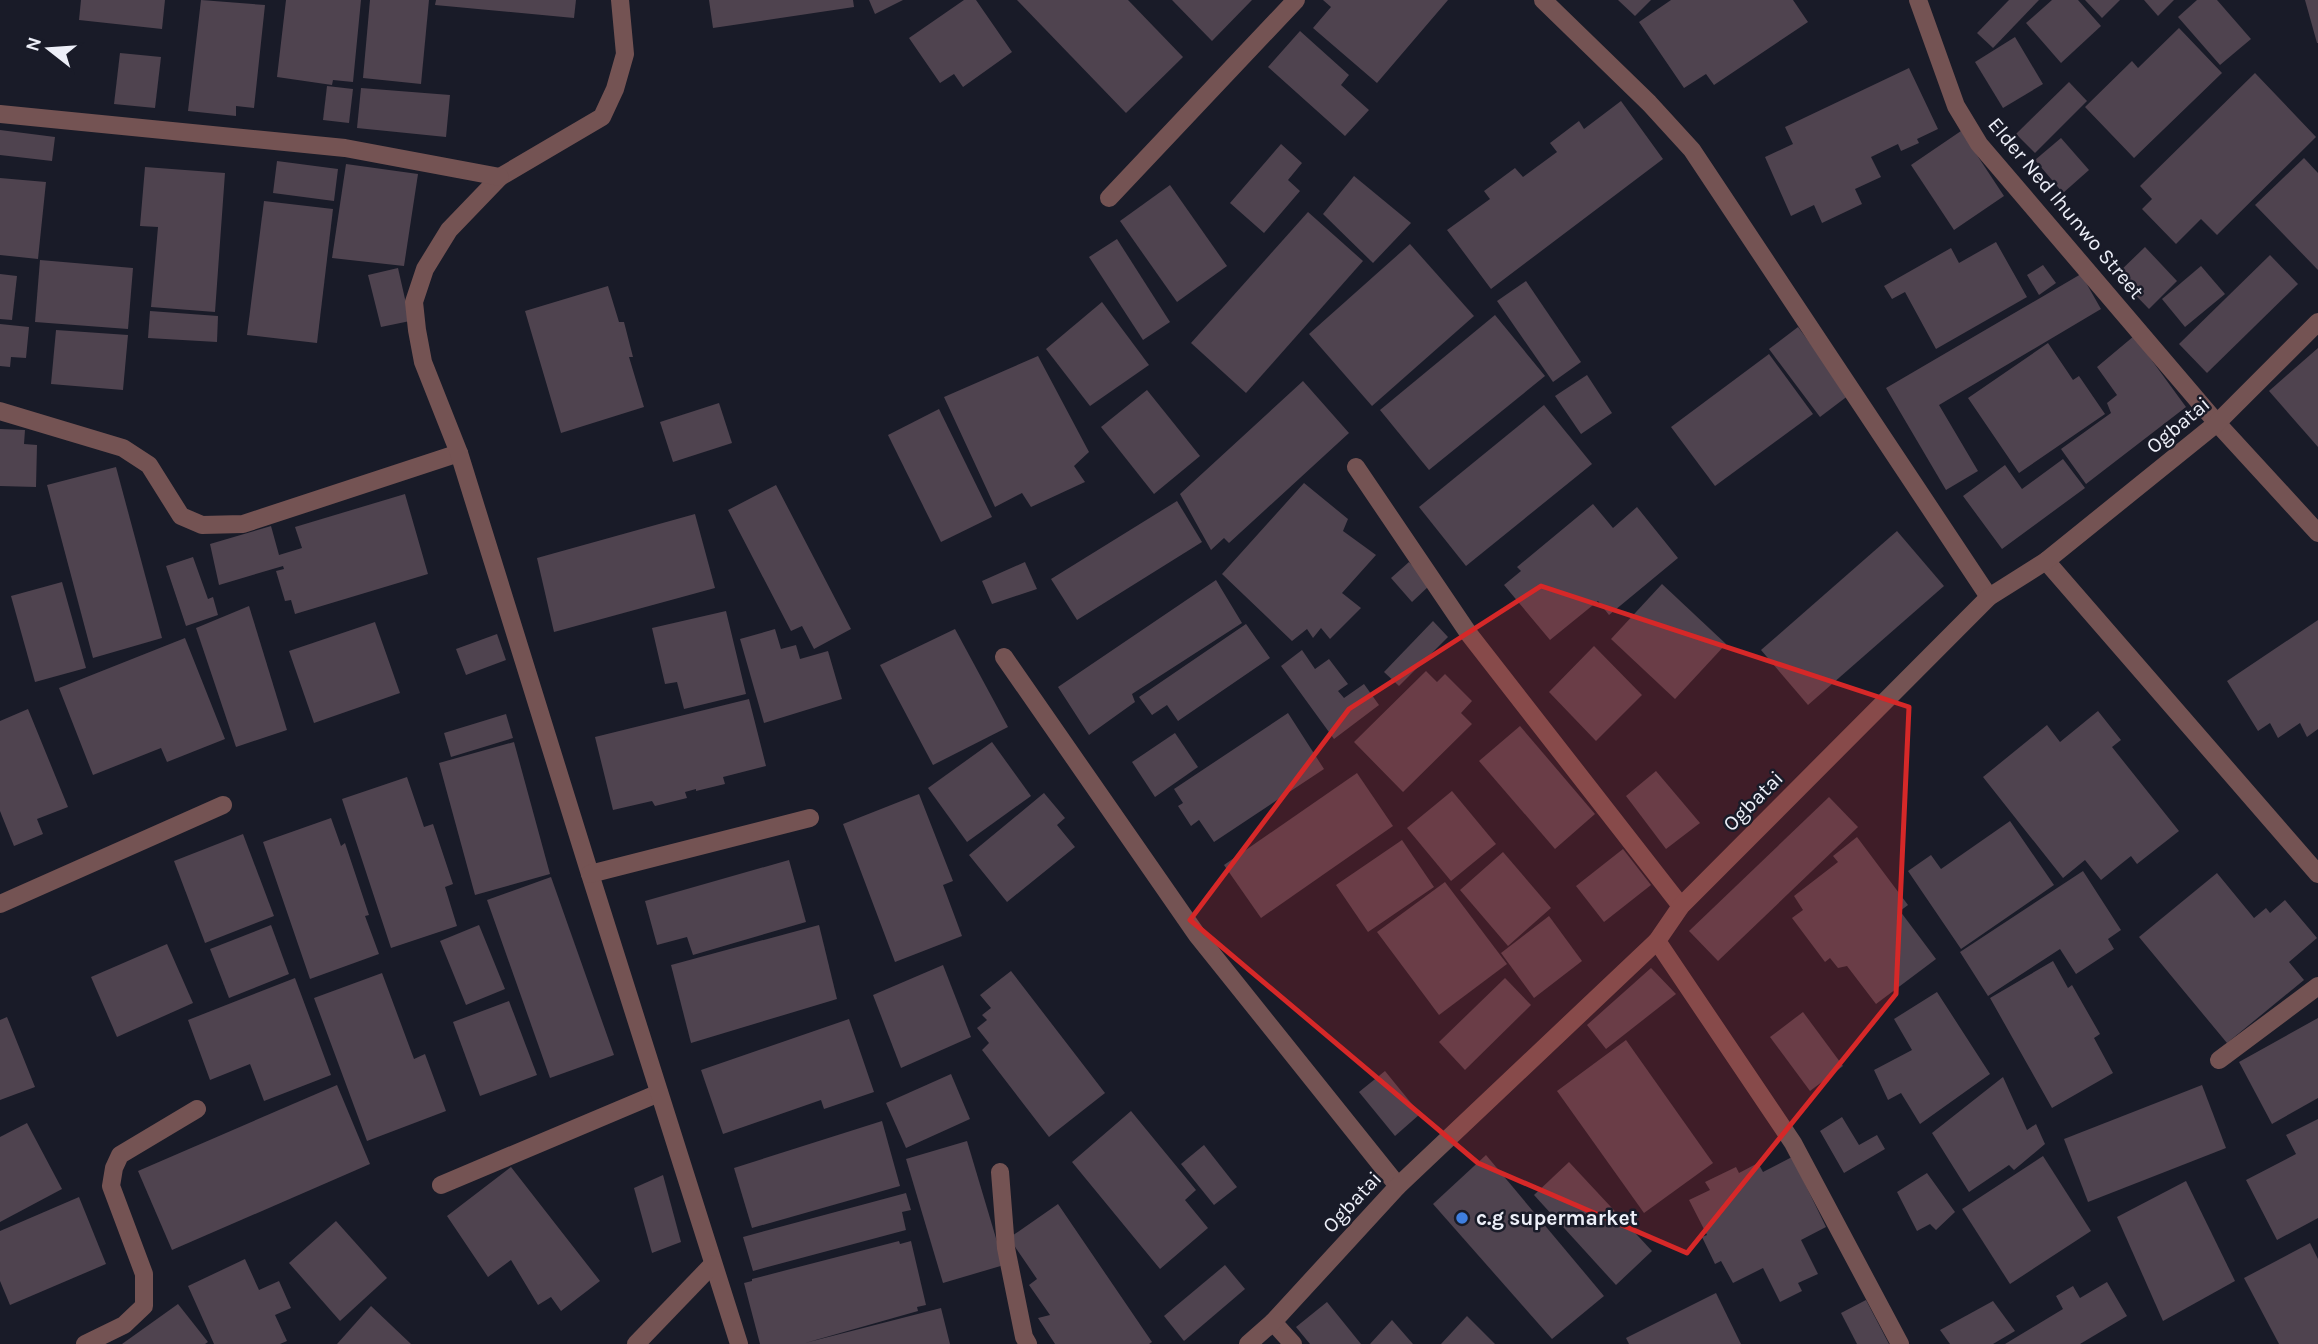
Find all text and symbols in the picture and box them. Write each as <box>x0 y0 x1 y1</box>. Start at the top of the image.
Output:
north arrow <box>14 14 84 84</box>
text: N <box>21 35 46 54</box>
street label: Elder Ned Ihunwo Street <box>1983 112 2149 304</box>
street label: Ogbatai <box>2142 392 2214 458</box>
street label: Ogbatai <box>1718 766 1788 836</box>
street label: Ogbatai <box>1318 1166 1386 1238</box>
place label: c.g supermarket <box>1476 1206 1638 1230</box>
marker: c.g supermarket <box>1454 1210 1470 1226</box>

